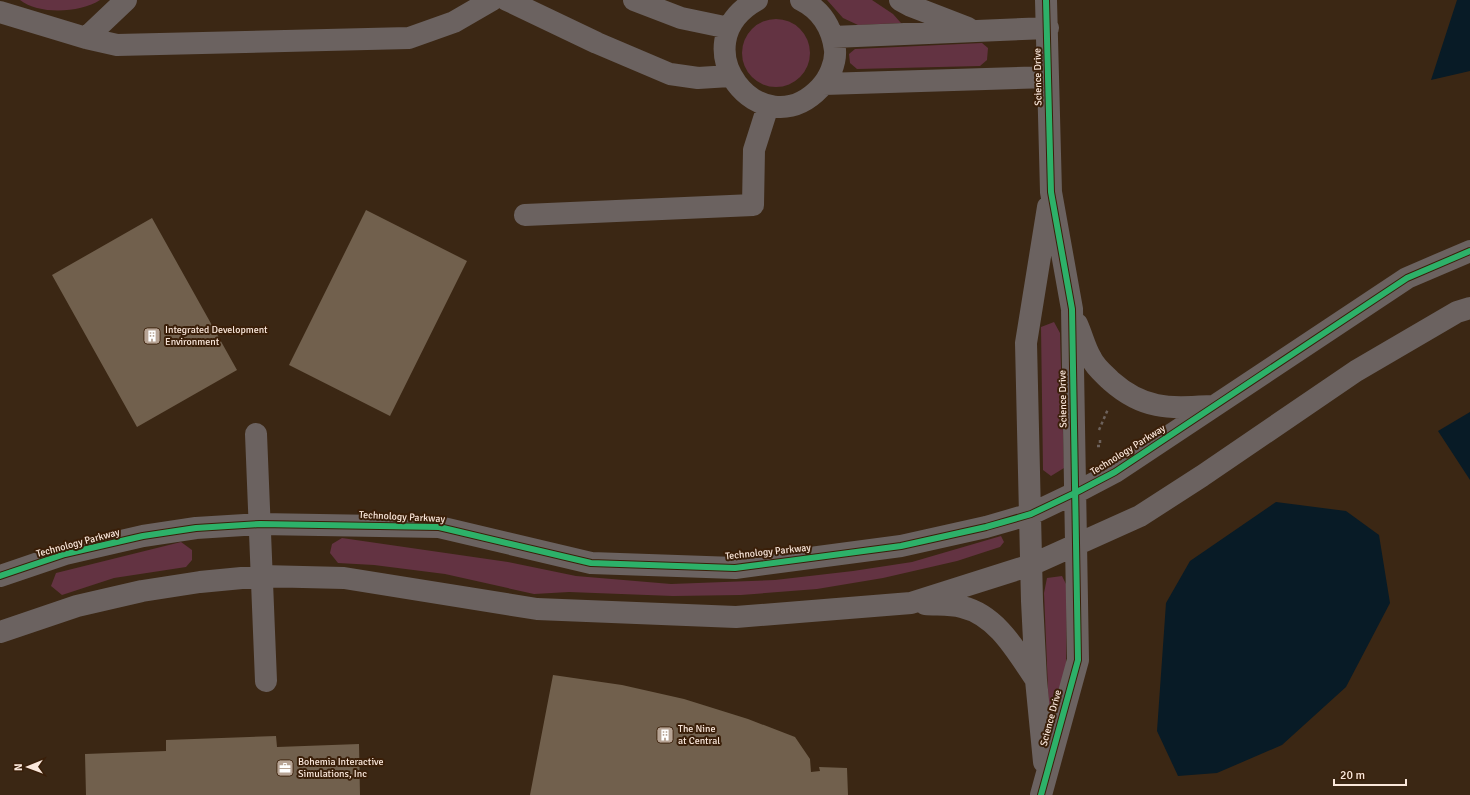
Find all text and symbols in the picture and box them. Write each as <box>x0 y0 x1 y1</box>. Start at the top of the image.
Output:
street label: Science Drive <box>1031 48 1045 106</box>
place label: Integrated Development Environment <box>165 324 268 348</box>
building icon: Integrated Development Environment <box>142 326 162 346</box>
street label: Science Drive <box>1056 370 1070 428</box>
street label: Technology Parkway <box>1088 422 1168 478</box>
street label: Technology Parkway <box>359 509 446 525</box>
street label: Technology Parkway <box>35 526 121 560</box>
street label: Technology Parkway <box>725 542 812 562</box>
street label: Science Drive <box>1038 689 1064 747</box>
place label: The Nine at Central <box>678 723 720 747</box>
building icon: The Nine at Central <box>655 725 675 745</box>
north arrow <box>8 747 48 787</box>
place label: Bohemia Interactive Simulations, Inc <box>298 756 383 780</box>
office icon: Bohemia Interactive Simulations, Inc <box>275 758 295 778</box>
scale bar <box>1334 761 1406 787</box>
text: N <box>12 763 25 771</box>
text: 20 m <box>1340 768 1365 783</box>

